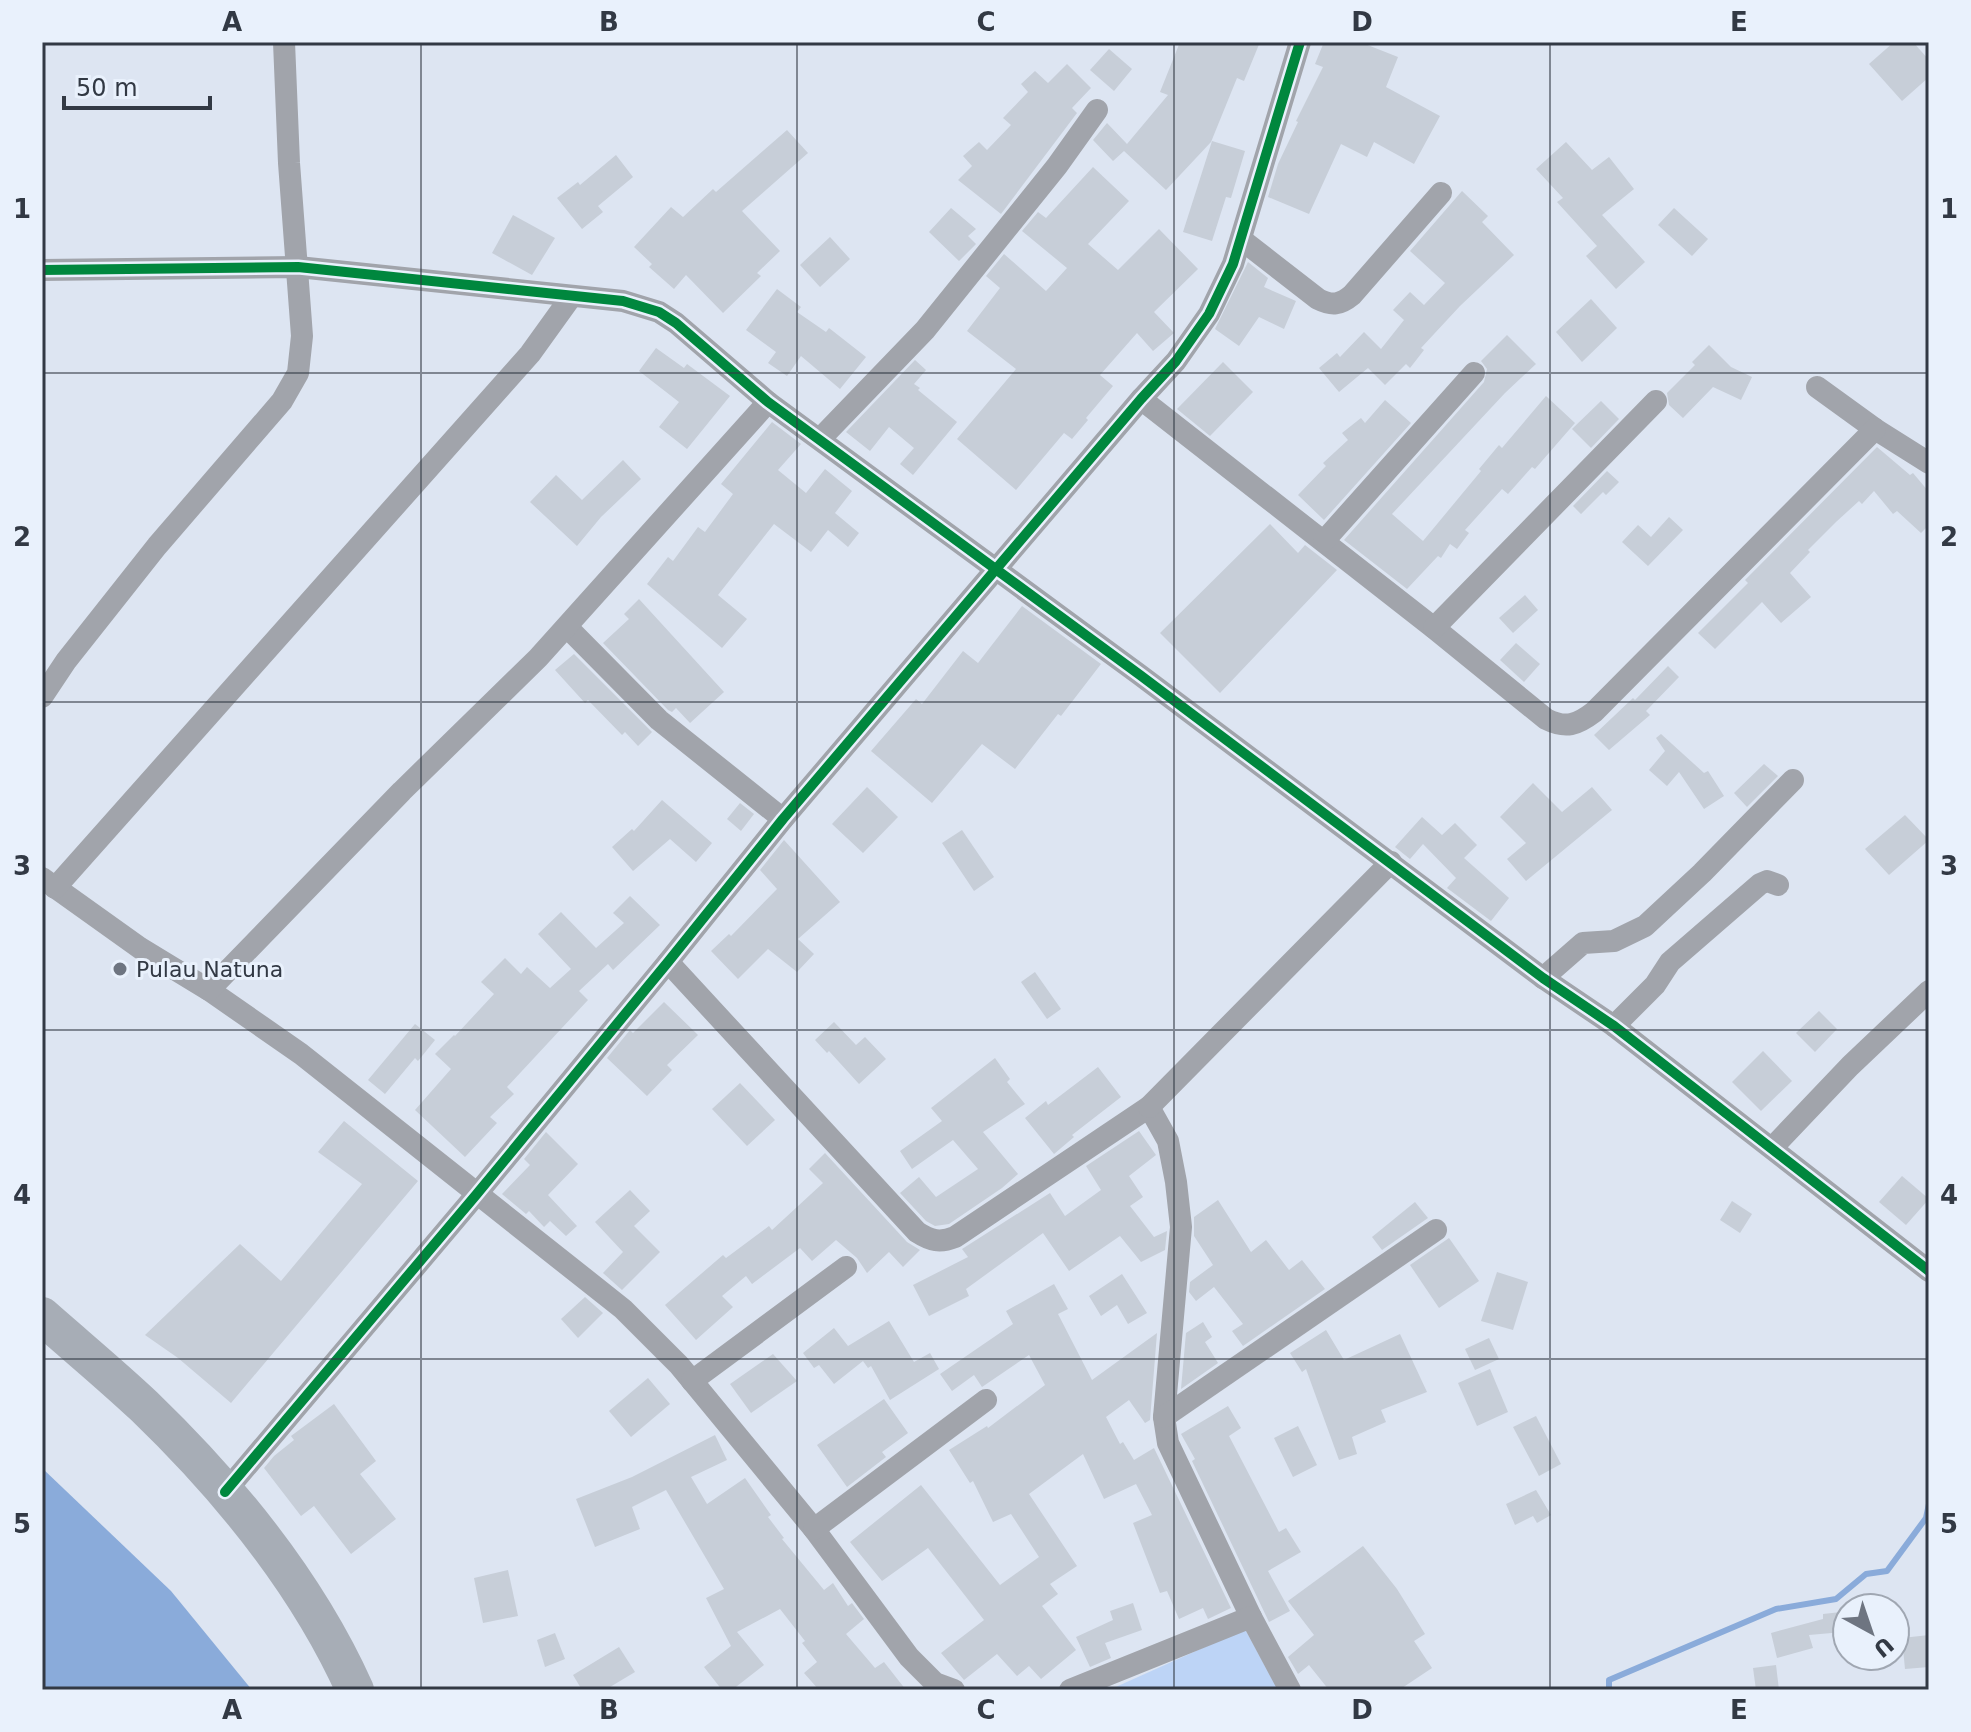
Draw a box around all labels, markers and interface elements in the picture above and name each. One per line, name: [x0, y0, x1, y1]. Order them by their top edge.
text: A: [222, 7, 242, 37]
text: B: [599, 7, 619, 37]
text: C: [976, 7, 996, 37]
text: D: [1351, 7, 1373, 37]
text: E: [1730, 7, 1748, 37]
scale bar: [64, 60, 210, 110]
text: 50 m: [76, 74, 138, 102]
text: 1: [13, 194, 31, 224]
text: 1: [1940, 194, 1958, 224]
text: 2: [13, 522, 31, 552]
text: 2: [1940, 522, 1958, 552]
text: 3: [13, 851, 31, 881]
text: 3: [1940, 851, 1958, 881]
place label: Pulau Natuna: [136, 957, 283, 982]
marker: Pulau Natuna: [111, 960, 129, 978]
text: 4: [13, 1180, 31, 1210]
text: 4: [1940, 1180, 1958, 1210]
text: 5: [13, 1509, 31, 1539]
text: 5: [1940, 1509, 1958, 1539]
north arrow: [1831, 1592, 1911, 1672]
text: U: [1869, 1632, 1898, 1662]
text: A: [222, 1695, 242, 1725]
text: B: [599, 1695, 619, 1725]
text: C: [976, 1695, 996, 1725]
text: D: [1351, 1695, 1373, 1725]
text: E: [1730, 1695, 1748, 1725]

